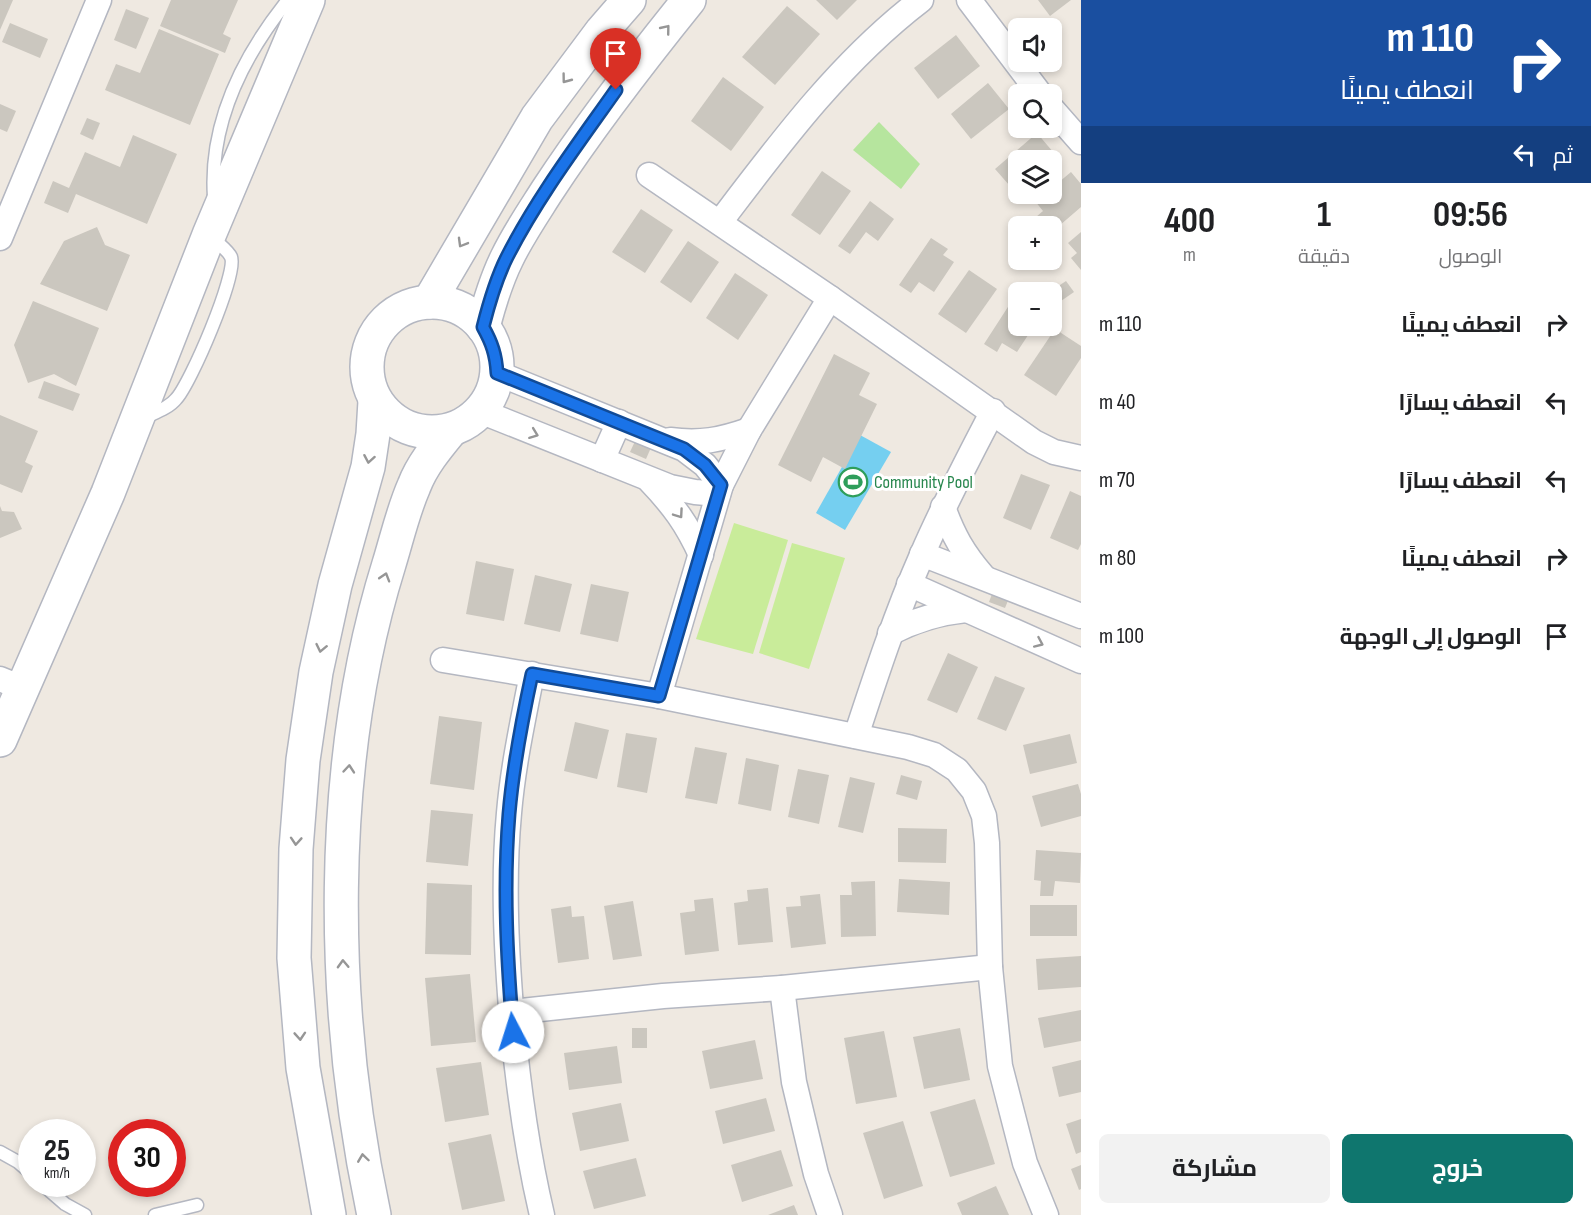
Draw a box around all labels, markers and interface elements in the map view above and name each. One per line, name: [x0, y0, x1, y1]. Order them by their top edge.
text: 110 m: [1387, 13, 1474, 64]
map controls: [1008, 18, 1062, 336]
button: sound: [1008, 18, 1062, 72]
icon: right: [1495, 24, 1573, 102]
one-way arrow: [658, 25, 669, 36]
pin: [590, 28, 641, 90]
icon: arrive: [599, 37, 632, 70]
one-way arrow: [562, 72, 573, 83]
text: انعطف يمينًا: [1340, 75, 1474, 107]
button: search: [1008, 84, 1062, 138]
icon: left: [1508, 138, 1541, 171]
text: ثم: [1553, 143, 1573, 170]
button: layers: [1008, 150, 1062, 204]
text: 1: [1317, 194, 1331, 237]
text: 09:56: [1433, 194, 1508, 237]
text: 400: [1164, 200, 1215, 243]
button: +: [1008, 216, 1062, 270]
one-way arrow: [458, 237, 469, 248]
text: m: [1183, 243, 1196, 267]
text: دقيقة: [1298, 245, 1350, 269]
text: الوصول: [1439, 245, 1502, 269]
button: −: [1008, 282, 1062, 336]
icon: right: [1540, 308, 1573, 341]
text: 110 m: [1099, 311, 1142, 338]
text: انعطف يمينًا: [1401, 312, 1522, 339]
icon: left: [1540, 386, 1573, 419]
text: 40 m: [1099, 389, 1136, 416]
text: انعطف يسارًا: [1399, 390, 1522, 417]
one-way arrow: [528, 426, 539, 439]
one-way arrow: [363, 453, 376, 463]
icon: left: [1540, 464, 1573, 497]
sports icon: Community Pool: [837, 466, 869, 498]
text: 70 m: [1099, 467, 1135, 494]
text: انعطف يسارًا: [1399, 468, 1522, 495]
place label: Community Pool: [874, 472, 973, 493]
one-way arrow: [672, 507, 683, 518]
icon: right: [1540, 542, 1573, 575]
text: 80 m: [1099, 545, 1136, 572]
text: انعطف يمينًا: [1401, 546, 1522, 573]
one-way arrow: [377, 573, 390, 583]
icon: arrive: [1540, 620, 1573, 653]
text: 100 m: [1099, 623, 1144, 650]
text: الوصول إلى الوجهة: [1340, 624, 1522, 651]
one-way arrow: [1033, 636, 1044, 648]
one-way arrow: [316, 642, 329, 652]
one-way arrow: [342, 764, 355, 774]
one-way arrow: [290, 836, 303, 845]
one-way arrow: [337, 959, 349, 968]
position arrow: [481, 1000, 545, 1064]
one-way arrow: [293, 1031, 306, 1040]
speed limit sign: 30: [108, 1119, 186, 1197]
text: 25: [44, 1133, 70, 1169]
button: مشاركة: [1099, 1134, 1330, 1203]
button: خروج: [1342, 1134, 1573, 1203]
one-way arrow: [357, 1153, 370, 1162]
text: km/h: [44, 1164, 70, 1183]

